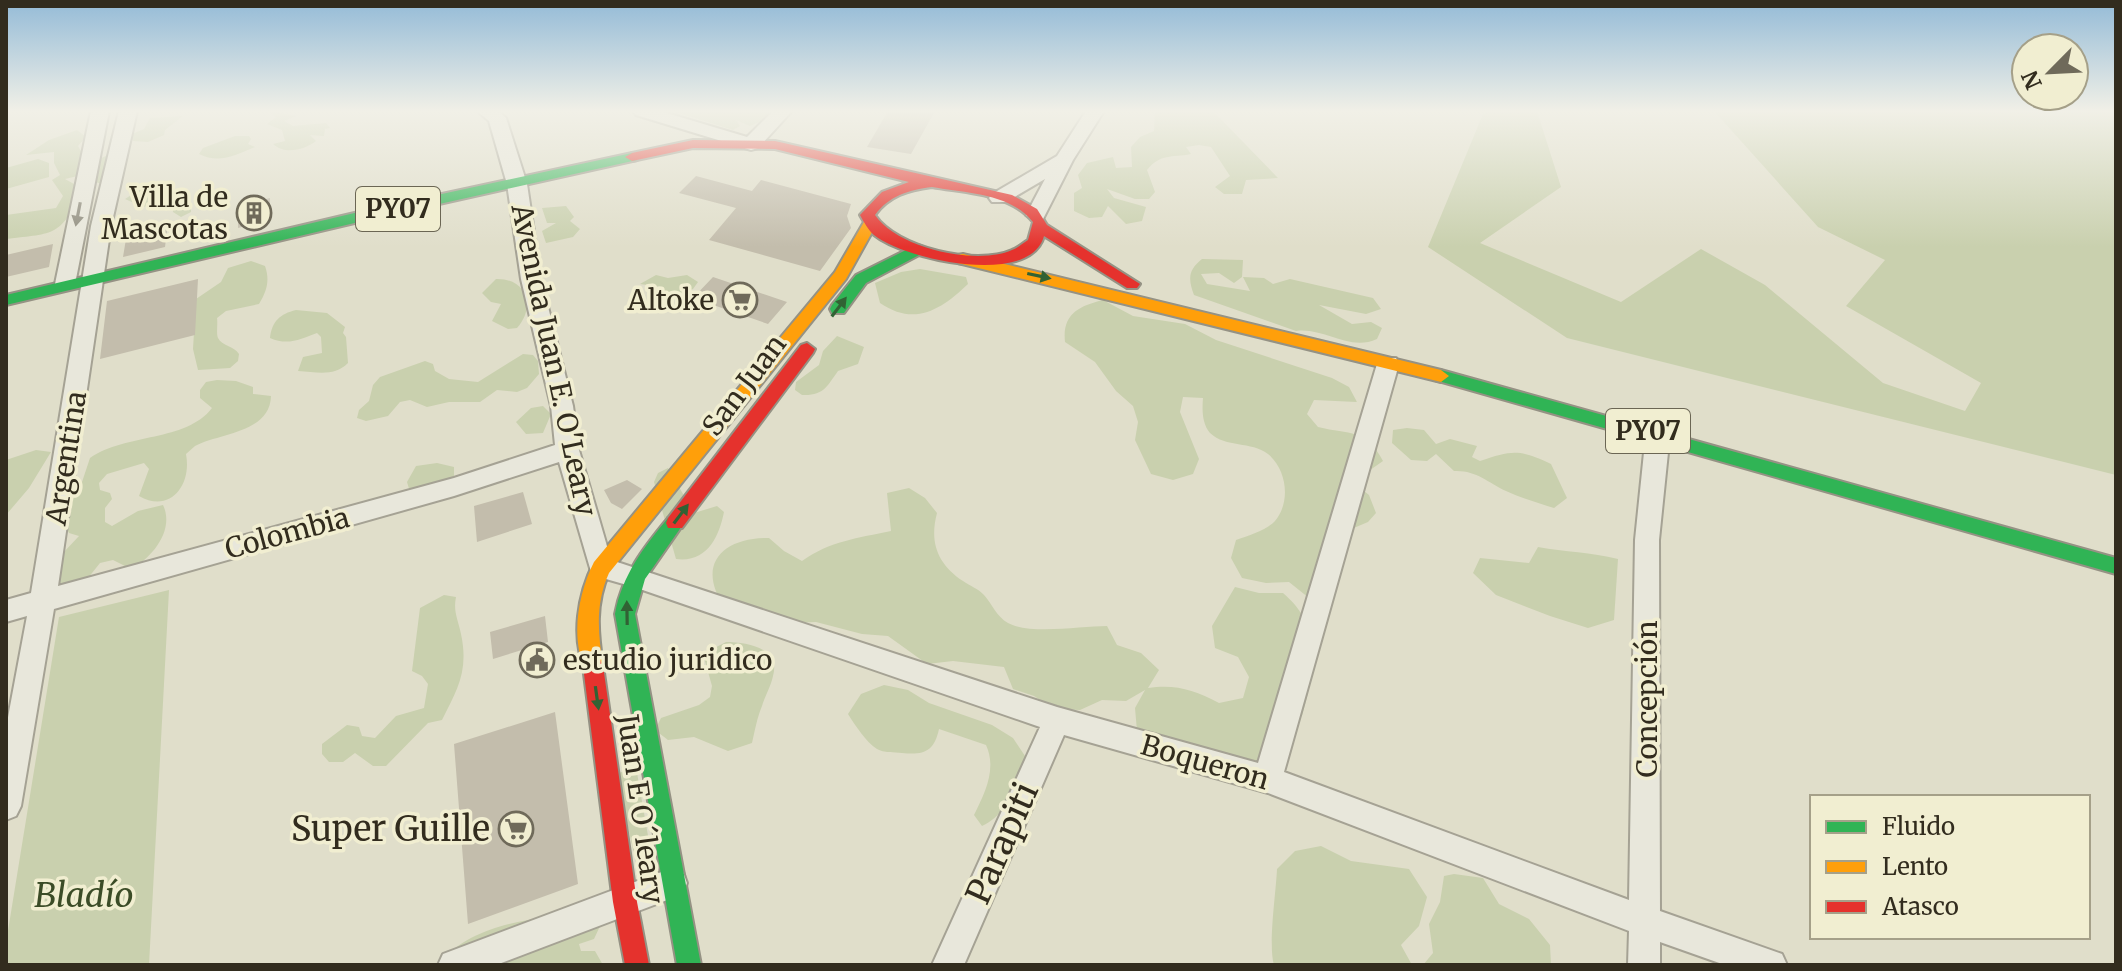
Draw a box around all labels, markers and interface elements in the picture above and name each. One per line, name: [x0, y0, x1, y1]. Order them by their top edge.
north arrow: [2010, 32, 2090, 112]
text: N: [2015, 66, 2048, 94]
place label: Villa de Mascotas: [101, 179, 228, 247]
road number: PY07: [356, 187, 440, 231]
building icon: Villa de Mascotas: [235, 194, 273, 232]
street label: Avenida Juan E. O'Leary: [503, 200, 605, 520]
one-way arrow: [71, 202, 83, 227]
one-way arrow: [1027, 270, 1052, 283]
supermarket icon: Altoke: [721, 281, 759, 319]
place label: Altoke: [626, 282, 714, 318]
one-way arrow: [831, 297, 847, 317]
street label: San Juan: [694, 327, 794, 443]
street label: Argentina: [38, 389, 94, 528]
road number: PY07: [1606, 409, 1690, 453]
street label: Colombia: [221, 499, 353, 567]
one-way arrow: [673, 504, 689, 524]
one-way arrow: [620, 600, 633, 625]
street label: Concepción: [1629, 620, 1665, 778]
public building icon: estudio juridico: [518, 641, 556, 679]
place label: estudio juridico: [563, 642, 772, 678]
one-way arrow: [591, 686, 604, 711]
street label: Juan E O´leary: [610, 711, 672, 907]
street label: Boqueron: [1137, 727, 1273, 797]
street label: Parapiti: [957, 776, 1047, 910]
legend: [1810, 795, 2090, 939]
place label: Super Guille: [291, 808, 490, 850]
supermarket icon: Super Guille: [497, 810, 535, 848]
text: Fluido: [1882, 811, 1955, 842]
text: Lento: [1882, 851, 1948, 882]
park label: Bladío: [34, 874, 134, 916]
text: Atasco: [1881, 891, 1959, 922]

